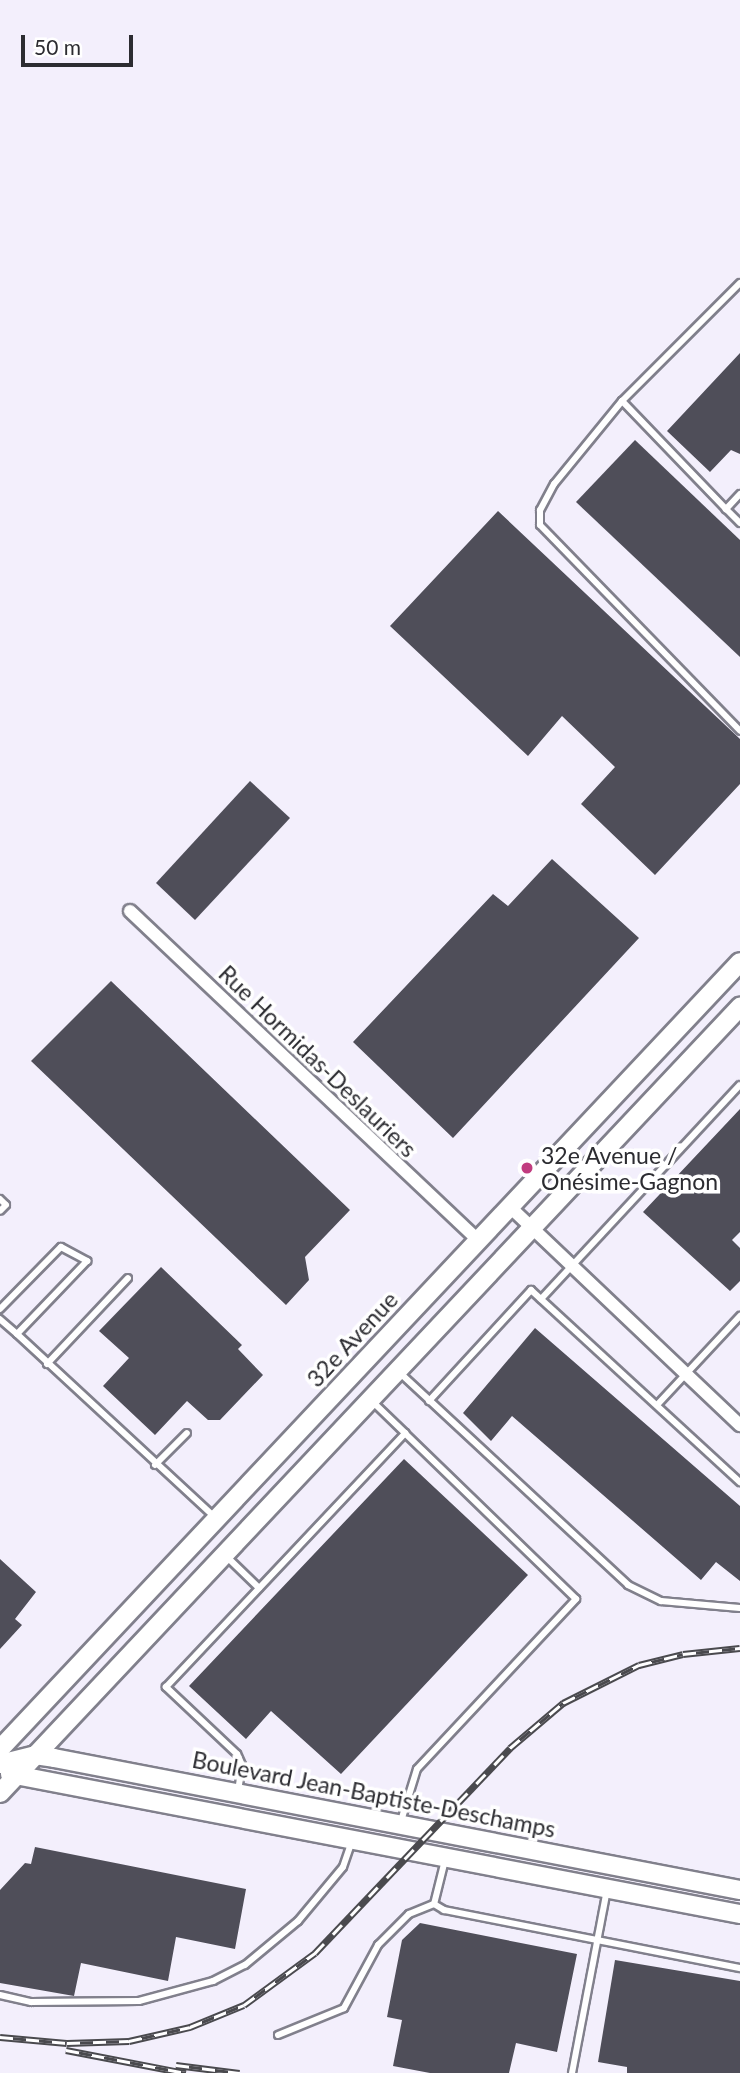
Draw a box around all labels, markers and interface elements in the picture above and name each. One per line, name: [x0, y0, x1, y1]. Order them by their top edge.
scale bar: [24, 21, 136, 65]
text: 50 m: [34, 34, 81, 59]
street label: Rue Hormidas-Deslauriers: [213, 959, 423, 1163]
place label: 32e Avenue / Onésime-Gagnon: [541, 1141, 718, 1195]
marker: 32e Avenue / Onésime-Gagnon: [519, 1160, 535, 1176]
street label: 32e Avenue: [301, 1285, 403, 1393]
street label: Boulevard Jean-Baptiste-Deschamps: [190, 1745, 558, 1843]

